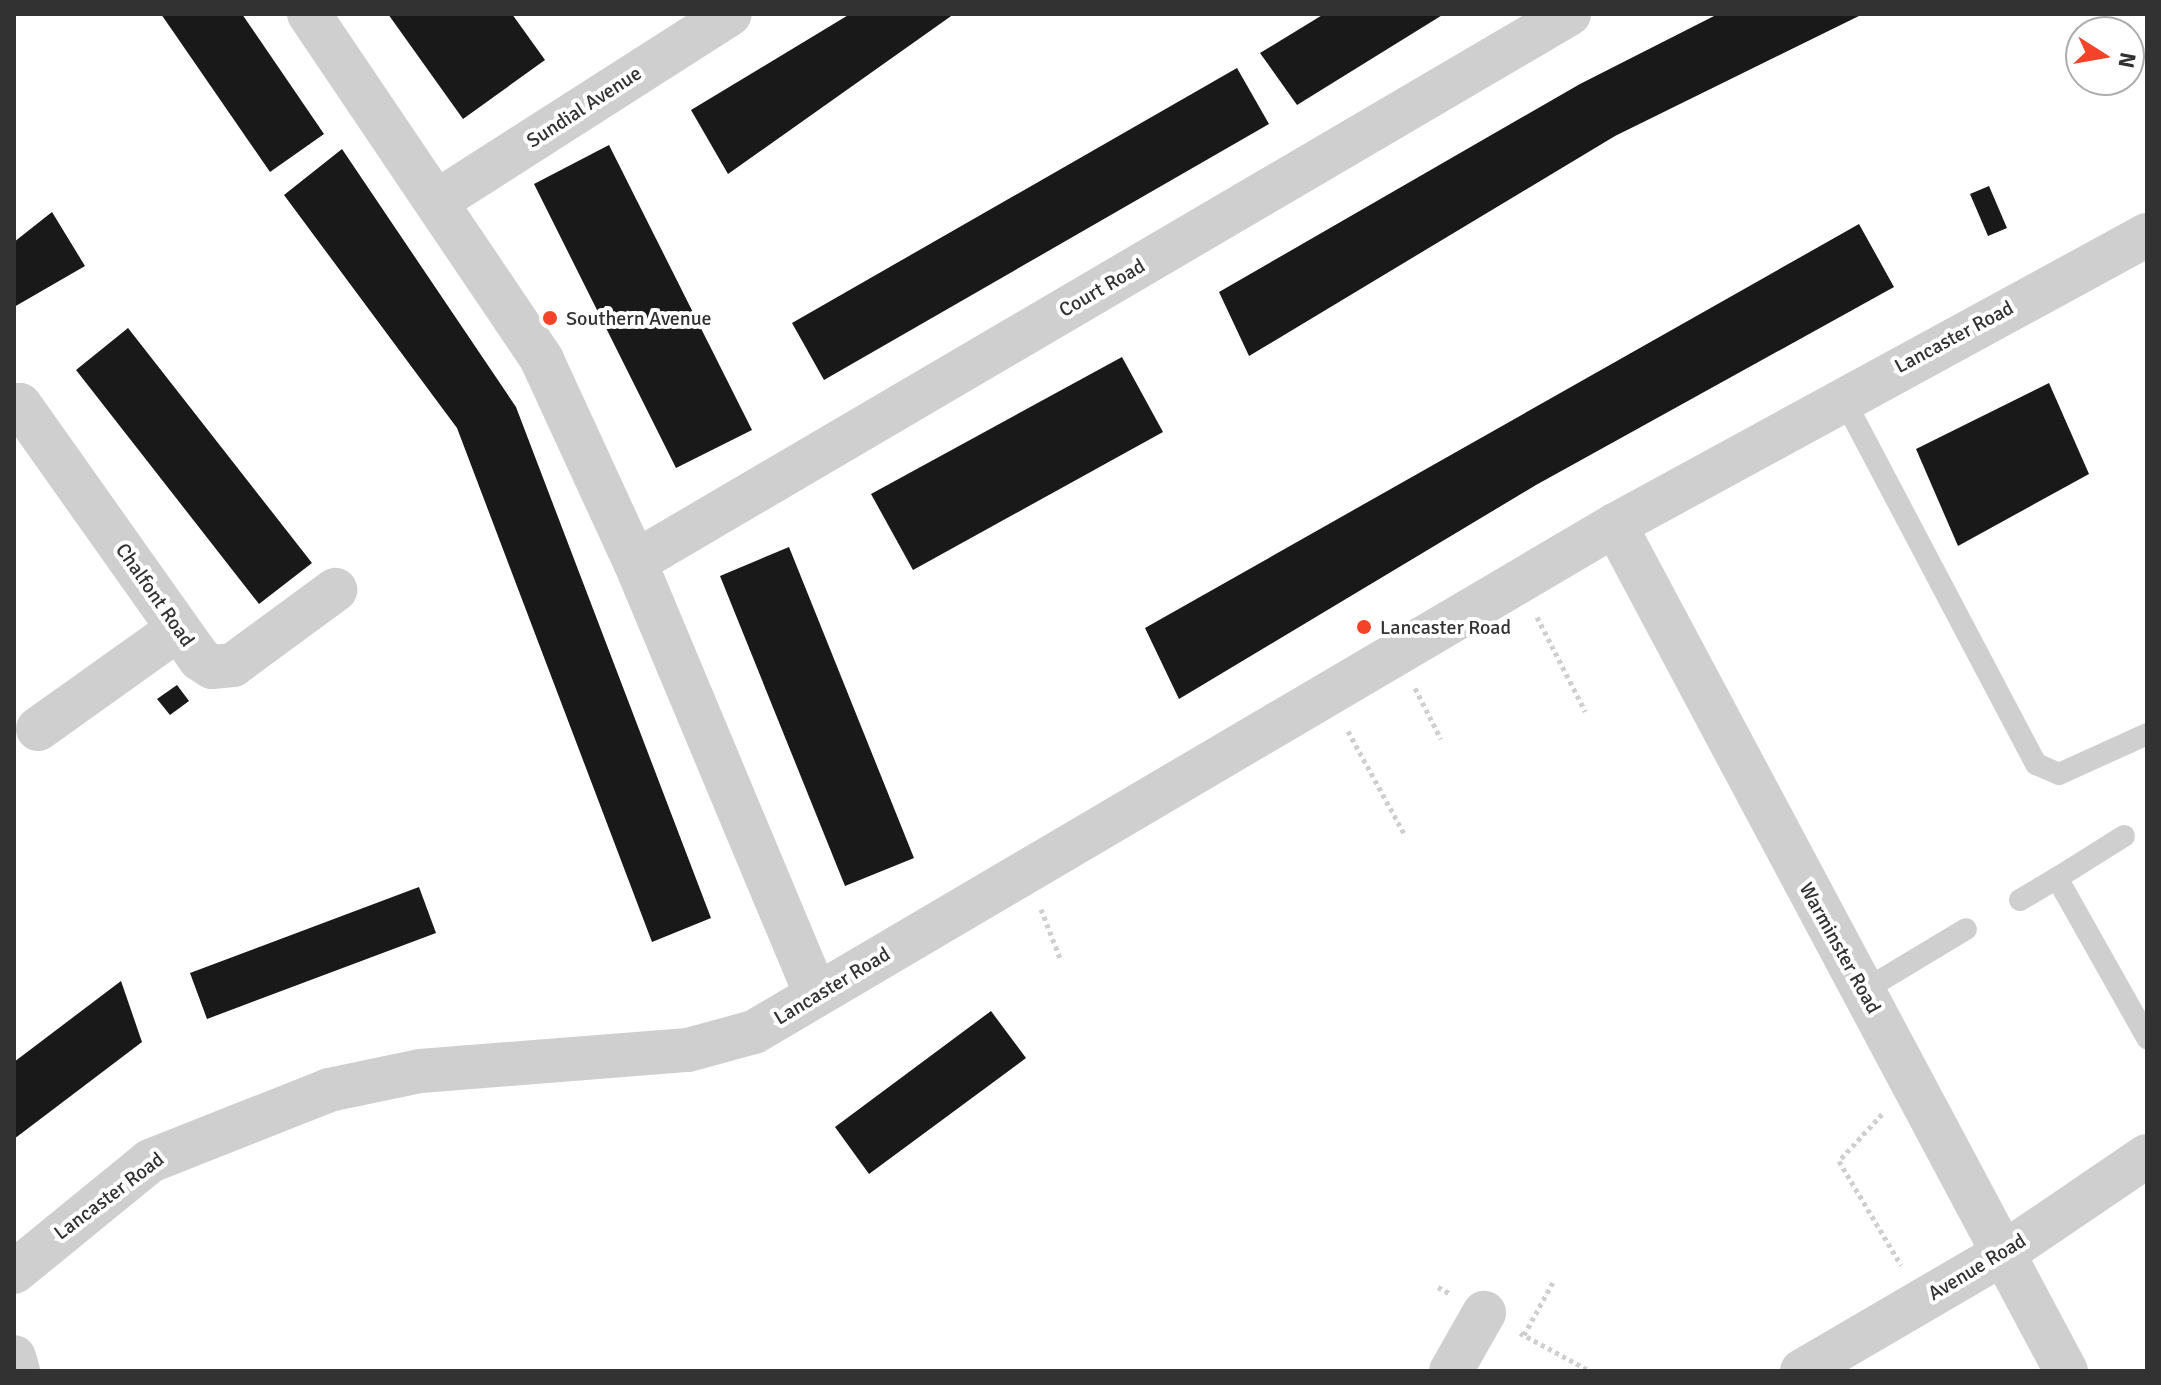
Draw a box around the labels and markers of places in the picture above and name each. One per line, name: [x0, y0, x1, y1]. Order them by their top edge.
place label: Southern Avenue: [566, 306, 712, 330]
marker: Southern Avenue: [541, 309, 559, 327]
place label: Lancaster Road: [1380, 615, 1511, 639]
marker: Lancaster Road: [1355, 618, 1373, 636]

